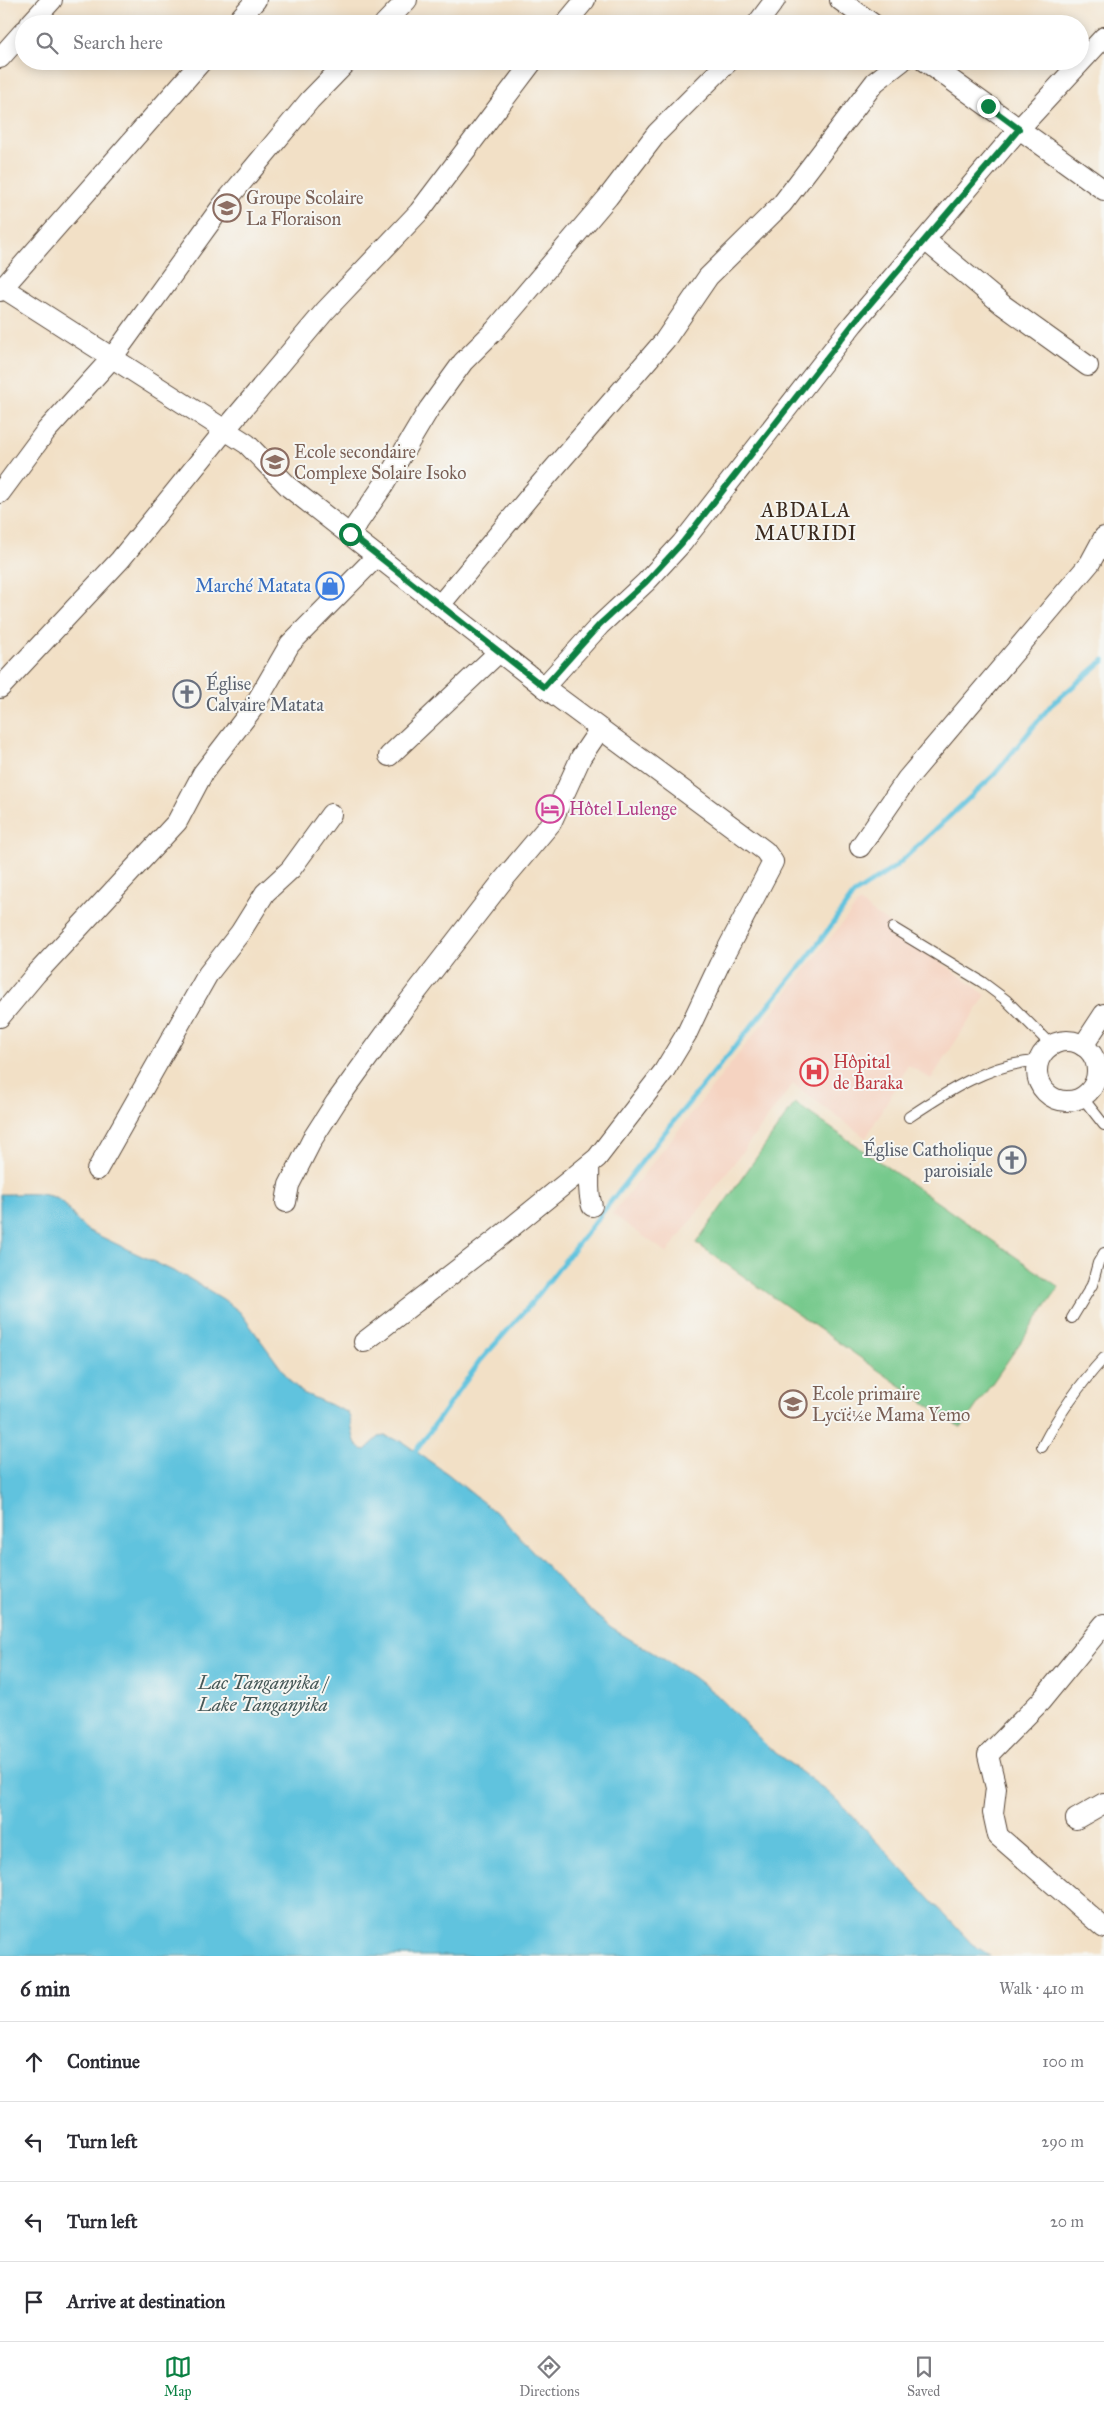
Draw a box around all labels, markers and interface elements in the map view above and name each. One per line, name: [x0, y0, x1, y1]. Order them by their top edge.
search box: [15, 15, 1089, 70]
icon: search: [33, 29, 61, 57]
text: Search here: [73, 31, 163, 54]
route end: [977, 95, 1000, 118]
place label: Groupe Scolaire La Floraison: [246, 187, 364, 230]
school or university icon: Groupe Scolaire La Floraison: [212, 193, 242, 223]
place label: Ecole secondaire Complexe Solaire Isoko: [294, 441, 466, 484]
school or university icon: Ecole secondaire Complexe Solaire Isoko: [260, 447, 290, 477]
district label: ABDALA MAURIDI: [755, 498, 857, 545]
route start: [339, 523, 362, 546]
shop icon: Marché Matata: [315, 571, 345, 601]
place label: Marché Matata: [195, 575, 311, 597]
place label: Église Calvaire Matata: [206, 671, 324, 716]
church icon: Église Calvaire Matata: [172, 679, 202, 709]
hotel icon: Hôtel Lulenge: [535, 794, 565, 824]
place label: Hôtel Lulenge: [569, 798, 677, 821]
place label: Hôpital de Baraka: [833, 1051, 904, 1094]
hospital icon: Hôpital de Baraka: [799, 1057, 829, 1087]
place label: Église Catholique paroisiale: [863, 1137, 993, 1182]
church icon: Église Catholique paroisiale: [997, 1145, 1027, 1175]
place label: Ecole primaire Lycï¿½e Mama Yemo: [812, 1383, 970, 1426]
school or university icon: Ecole primaire Lycï¿½e Mama Yemo: [778, 1389, 808, 1419]
water label: Lac Tanganyika / Lake Tanganyika: [197, 1671, 330, 1716]
text: 6 min: [20, 1976, 70, 2002]
text: Walk · 410 m: [999, 1979, 1084, 1998]
icon: ahead: [20, 2048, 48, 2076]
text: Continue: [67, 2050, 140, 2073]
text: 100 m: [1042, 2052, 1084, 2071]
icon: left: [20, 2128, 48, 2156]
text: Turn left: [67, 2130, 137, 2153]
text: 290 m: [1041, 2132, 1084, 2151]
icon: left: [20, 2208, 48, 2236]
text: Turn left: [67, 2210, 137, 2233]
text: 20 m: [1050, 2212, 1084, 2231]
icon: arrive: [20, 2288, 48, 2316]
text: Arrive at destination: [67, 2290, 225, 2313]
tab: Map: [164, 2353, 192, 2400]
tab: Directions: [519, 2353, 580, 2400]
tab: Saved: [907, 2353, 940, 2400]

